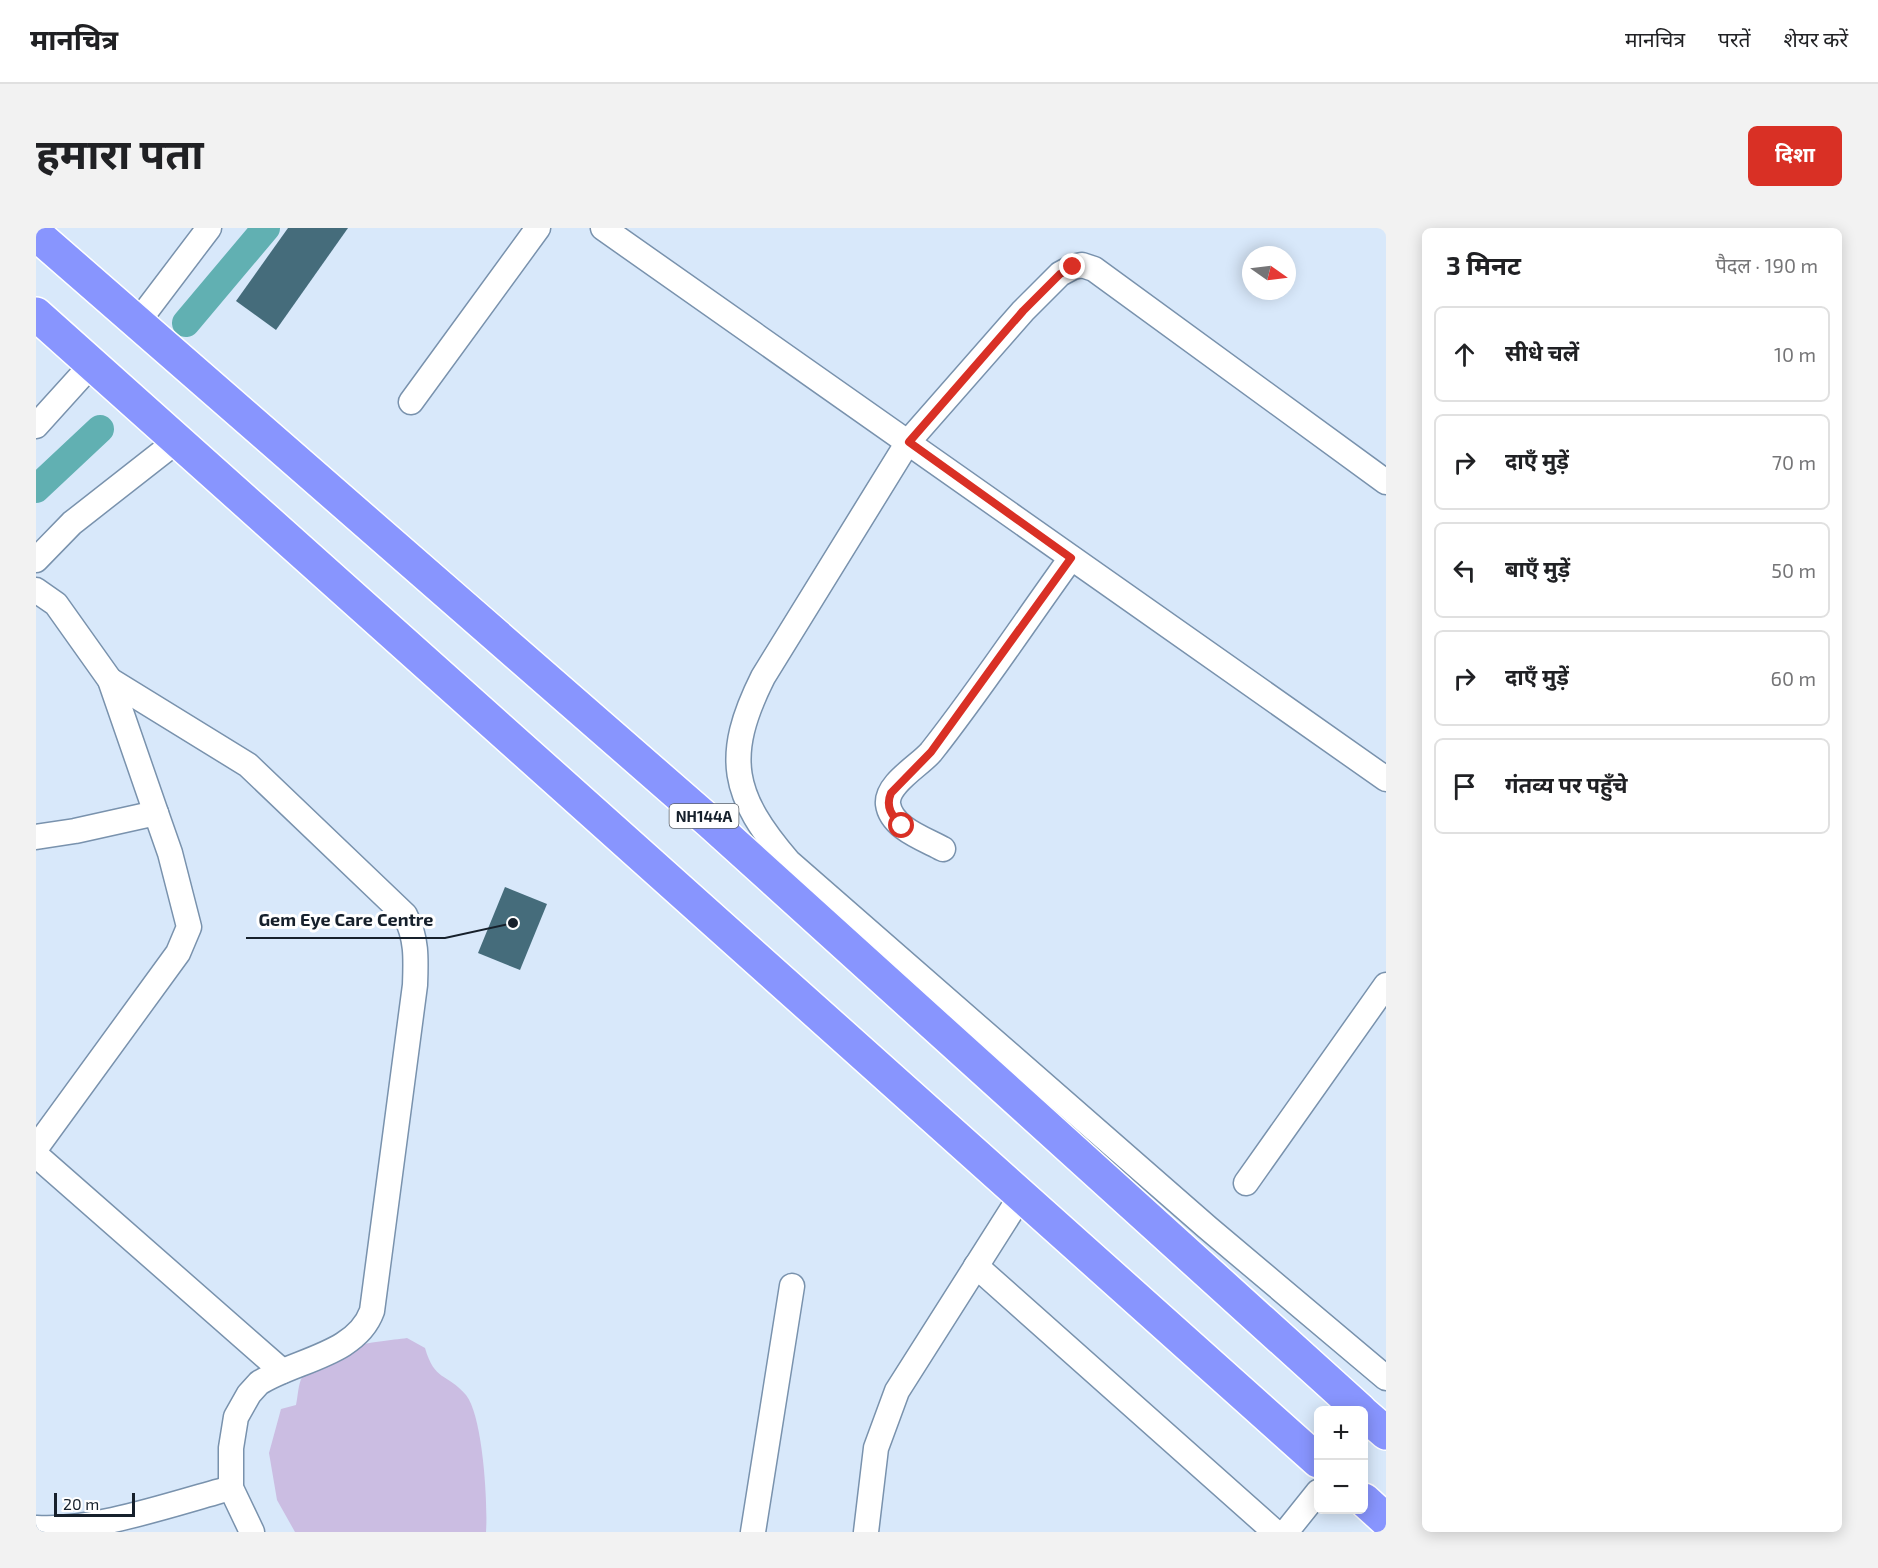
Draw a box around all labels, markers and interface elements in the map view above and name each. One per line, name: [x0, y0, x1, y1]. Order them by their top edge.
text: मानचित्र: [30, 22, 118, 56]
text: मानचित्र: [1625, 26, 1685, 51]
text: परतें: [1718, 26, 1751, 51]
text: शेयर करें: [1784, 26, 1848, 51]
button: दिशा: [1748, 126, 1842, 186]
text: हमारा पता: [36, 127, 204, 177]
north arrow: [1242, 246, 1296, 300]
text: 3 मिनट: [1446, 249, 1521, 280]
route end: [1059, 253, 1085, 279]
text: पैदल · 190 m: [1715, 253, 1818, 277]
icon: ahead: [1448, 338, 1481, 371]
text: सीधे चलें: [1505, 339, 1579, 365]
text: 10 m: [1774, 342, 1816, 366]
icon: right: [1448, 446, 1481, 479]
text: दाएँ मुड़ें: [1505, 447, 1569, 473]
text: 70 m: [1772, 450, 1816, 474]
icon: left: [1448, 554, 1481, 587]
text: बाएँ मुड़ें: [1505, 555, 1570, 581]
text: 50 m: [1771, 558, 1816, 582]
icon: right: [1448, 662, 1481, 695]
text: दाएँ मुड़ें: [1505, 663, 1569, 689]
text: 60 m: [1771, 666, 1816, 690]
icon: arrive: [1448, 770, 1481, 803]
text: गंतव्य पर पहुँचे: [1505, 771, 1628, 797]
road number: NH144A: [670, 804, 738, 828]
route start: [888, 812, 914, 838]
callout: Gem Eye Care Centre: [246, 902, 445, 938]
text: Gem Eye Care Centre: [258, 908, 434, 930]
map controls: [1314, 1406, 1368, 1514]
button: +: [1314, 1406, 1368, 1460]
button: −: [1314, 1460, 1368, 1514]
scale bar: [54, 1490, 135, 1518]
text: 20 m: [63, 1494, 99, 1513]

